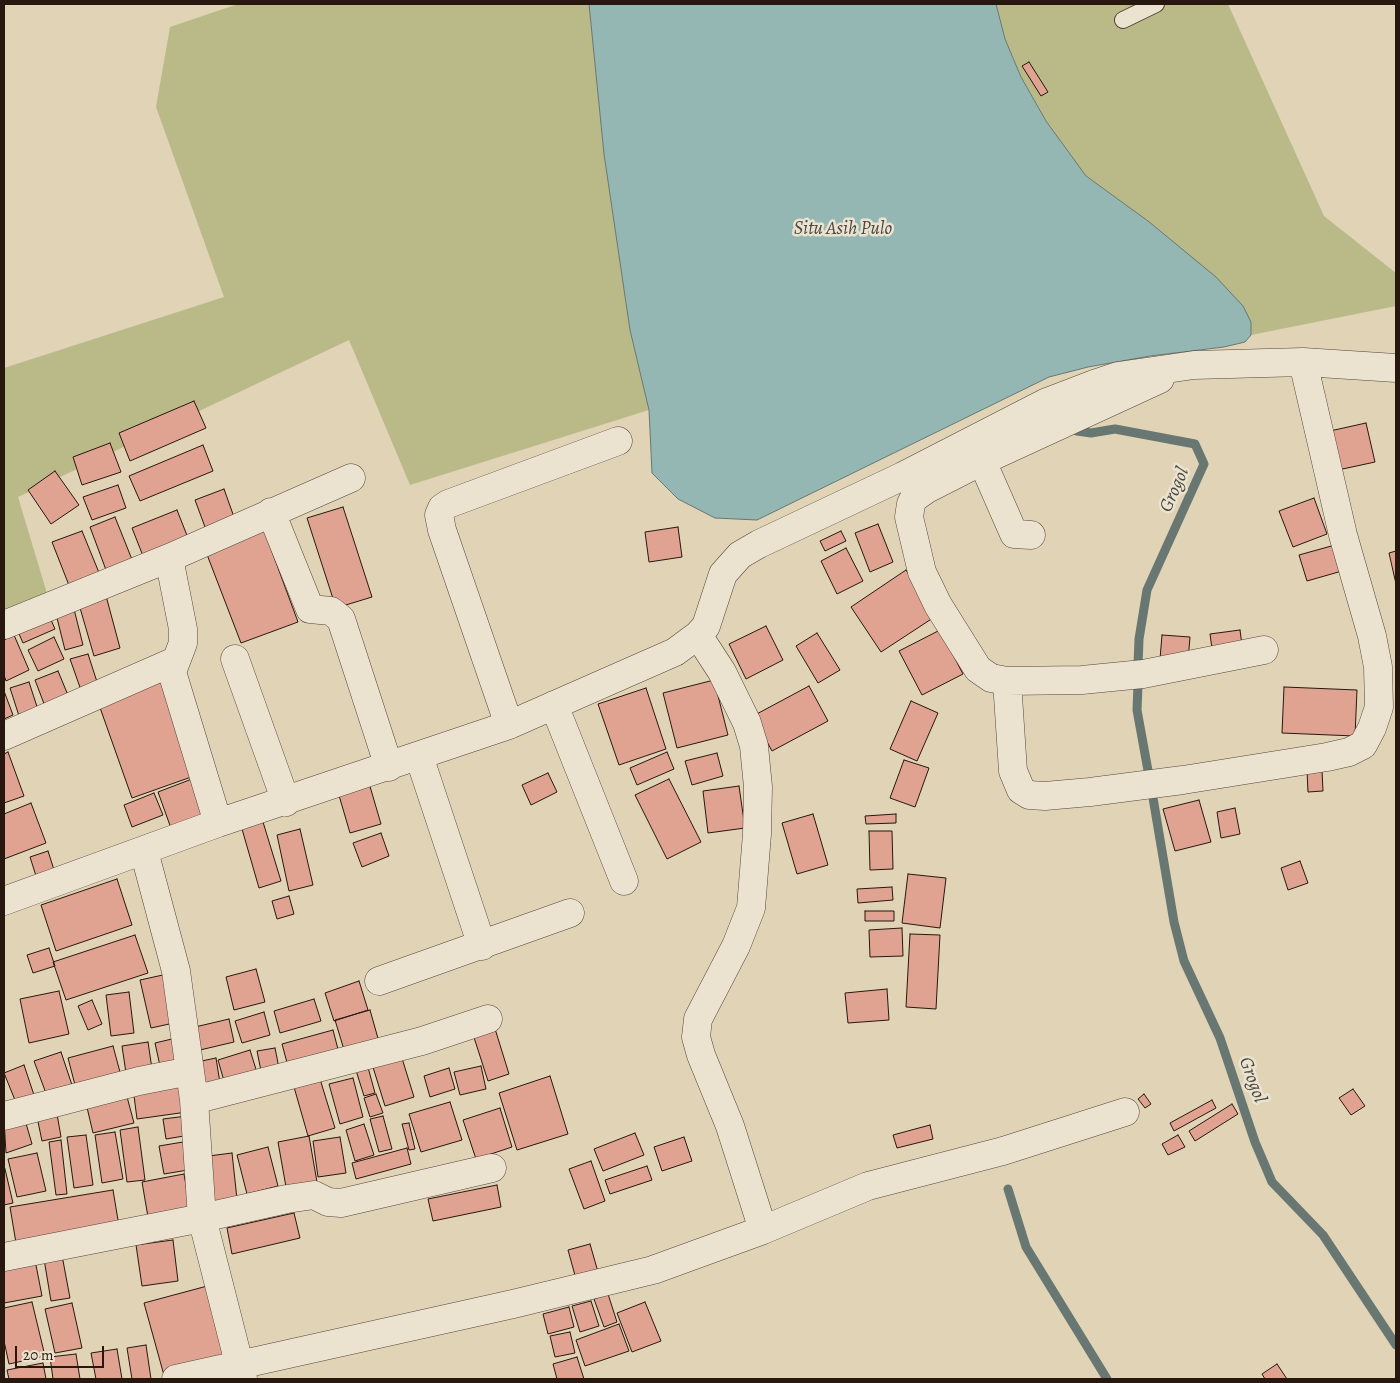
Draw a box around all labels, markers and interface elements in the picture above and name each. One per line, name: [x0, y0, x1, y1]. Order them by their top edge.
water label: Situ Asih Pulo: [794, 218, 892, 240]
water label: Grogol: [1155, 464, 1195, 516]
water label: Grogol: [1233, 1054, 1271, 1106]
scale bar: [18, 1336, 106, 1368]
text: 20 m: [23, 1345, 54, 1365]

